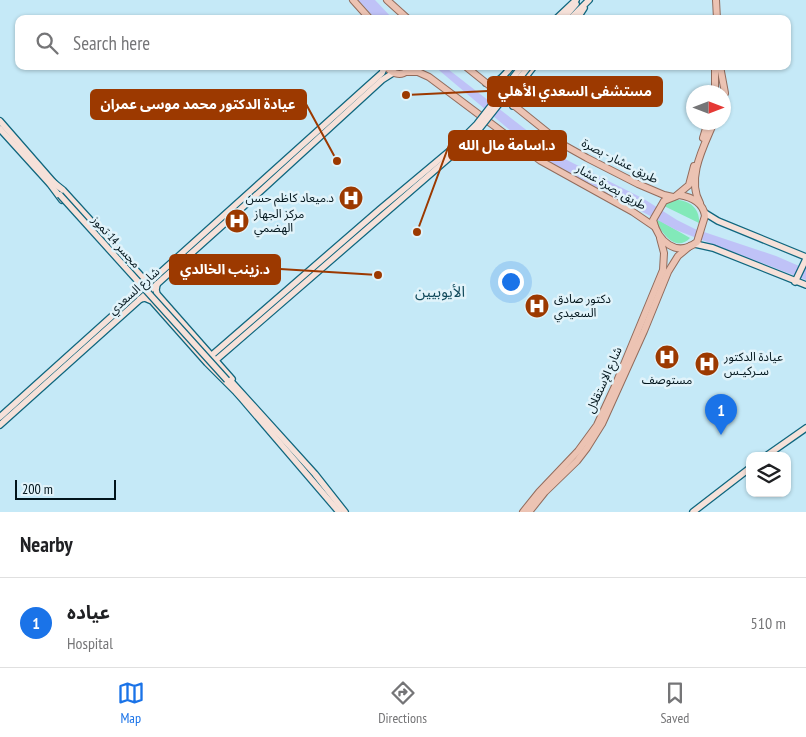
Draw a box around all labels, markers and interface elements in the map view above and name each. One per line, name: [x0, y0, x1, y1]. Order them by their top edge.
search box: [15, 15, 791, 70]
icon: search: [33, 29, 61, 57]
text: Search here: [73, 31, 150, 55]
callout: مستشفى السعدي الأهلي: [488, 77, 662, 106]
text: مستشفى السعدي الأهلي: [498, 82, 652, 102]
north arrow: [686, 85, 731, 130]
callout: عيادة الدكتور محمد موسى عمران: [91, 90, 306, 119]
text: عيادة الدكتور محمد موسى عمران: [100, 95, 296, 113]
callout: د.اسامة مال الله: [449, 131, 566, 160]
street label: طريق عشار - بصرة: [579, 135, 661, 187]
text: د.اسامة مال الله: [458, 136, 556, 154]
street label: طريق بصرة عشار: [572, 160, 649, 214]
hospital icon: د.ميعاد كاظم حسن: [338, 185, 364, 211]
place label: د.ميعاد كاظم حسن: [245, 190, 334, 207]
place label: مركز الجهاز الهضمي: [253, 206, 304, 238]
hospital icon: مركز الجهاز الهضمي: [224, 208, 250, 234]
street label: مجسر 14 تموز: [88, 212, 144, 271]
callout: د.زينب الخالدي: [170, 255, 280, 284]
text: د.زينب الخالدي: [180, 260, 270, 280]
street label: شارع السعدي: [105, 264, 164, 320]
your location: [498, 269, 524, 295]
district label: الأيوبيين: [415, 282, 465, 301]
place label: دكتور صادق السعيدي: [554, 291, 611, 323]
hospital icon: دكتور صادق السعيدي: [524, 293, 550, 319]
street label: شارع الإستقلال: [582, 344, 627, 416]
hospital icon: مستوصف: [654, 344, 680, 370]
place label: عيادة الدكتور سـركيـس: [723, 349, 783, 378]
hospital icon: عيادة الدكتور سـركيـس: [694, 351, 720, 377]
place label: مستوصف: [642, 372, 692, 387]
pin: 1: [705, 394, 737, 435]
map controls: [746, 452, 791, 497]
button: layers: [746, 452, 791, 497]
scale bar: [15, 477, 116, 500]
text: 200 m: [22, 480, 53, 498]
text: Nearby: [20, 531, 73, 558]
text: عياده: [67, 600, 110, 624]
text: 1: [32, 613, 40, 633]
text: 510 m: [751, 613, 786, 633]
text: Hospital: [67, 633, 113, 653]
tab: Map: [117, 679, 145, 727]
tab: Directions: [378, 679, 427, 727]
tab: Saved: [660, 679, 689, 727]

